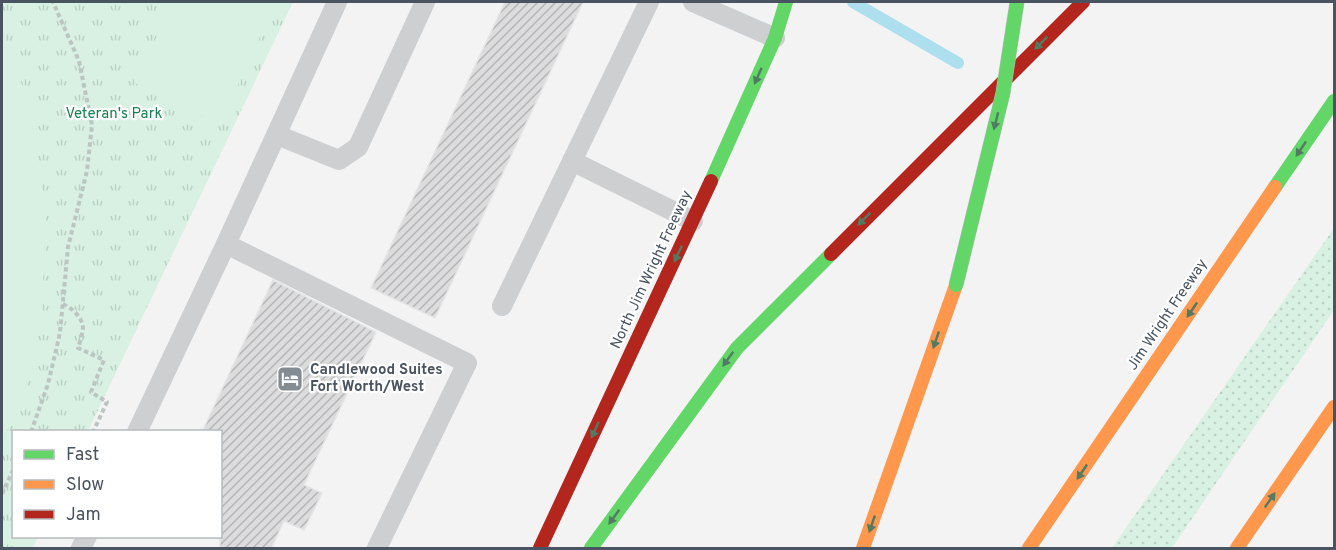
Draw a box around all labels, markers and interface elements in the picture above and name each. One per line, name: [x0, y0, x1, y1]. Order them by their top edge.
one-way arrow: [1035, 35, 1049, 49]
one-way arrow: [753, 67, 762, 84]
park label: Veteran's Park: [66, 105, 162, 124]
one-way arrow: [991, 112, 1001, 130]
one-way arrow: [1295, 141, 1307, 157]
street label: North Jim Wright Freeway: [607, 188, 697, 352]
one-way arrow: [857, 212, 871, 227]
one-way arrow: [673, 245, 683, 263]
street label: Jim Wright Freeway: [1124, 256, 1212, 374]
one-way arrow: [1186, 302, 1198, 318]
one-way arrow: [931, 331, 941, 349]
one-way arrow: [723, 352, 735, 367]
place label: Candlewood Suites Fort Worth/West: [310, 361, 443, 397]
hotel icon: Candlewood Suites Fort Worth/West: [275, 364, 305, 394]
one-way arrow: [591, 422, 600, 439]
legend: [12, 430, 222, 538]
text: Fast: [66, 444, 99, 467]
one-way arrow: [1076, 463, 1088, 479]
text: Slow: [66, 474, 104, 497]
one-way arrow: [1264, 493, 1276, 509]
text: Jam: [66, 504, 101, 527]
one-way arrow: [608, 509, 620, 525]
one-way arrow: [866, 515, 876, 533]

